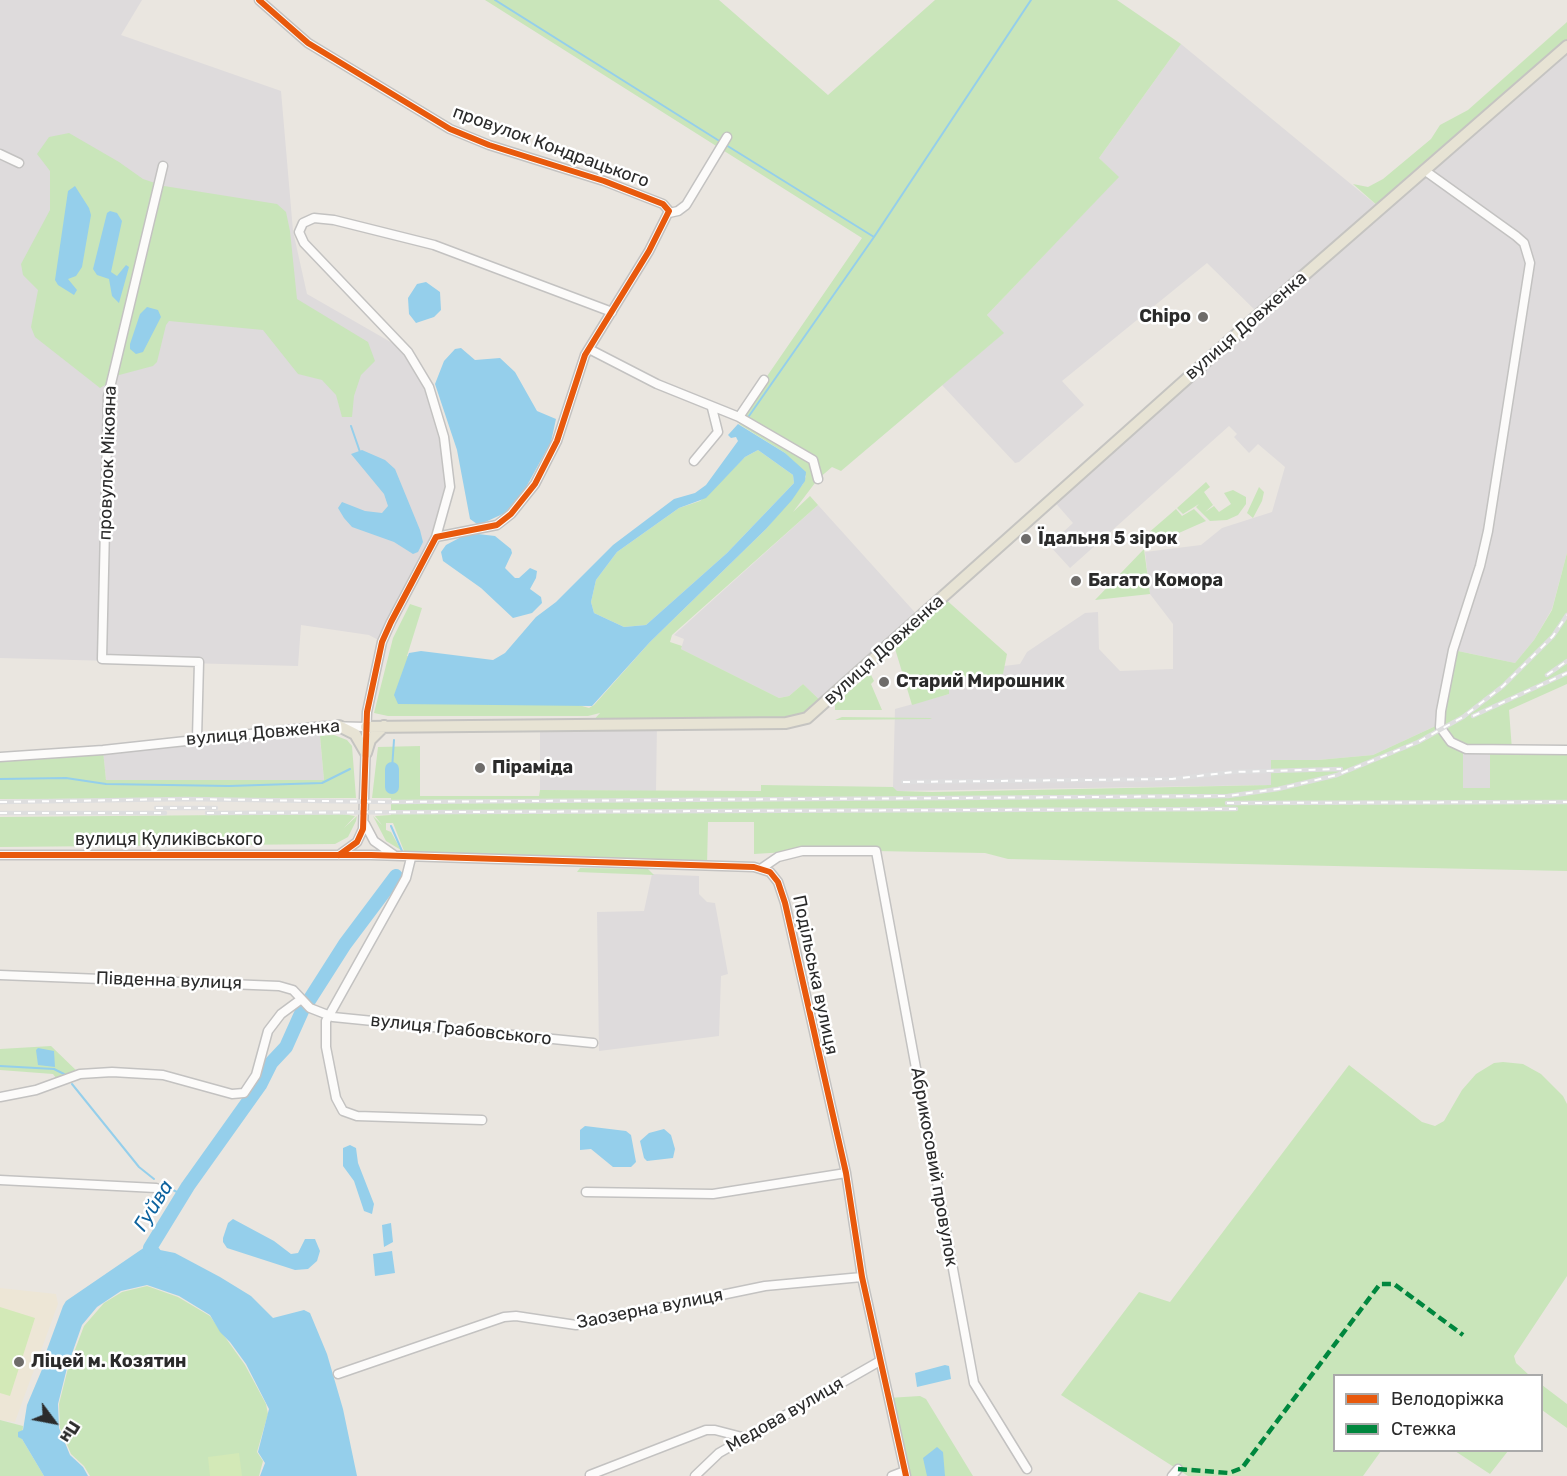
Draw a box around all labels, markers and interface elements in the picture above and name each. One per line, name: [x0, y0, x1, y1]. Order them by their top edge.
street label: провулок Кондрацького: [450, 101, 652, 193]
street label: вулиця Довженка: [1181, 267, 1311, 385]
place label: Chipo: [1139, 306, 1191, 328]
marker: Chipo: [1196, 310, 1210, 324]
street label: провулок Мікояна: [95, 385, 121, 541]
place label: Їдальня 5 зірок: [1038, 528, 1178, 550]
marker: Їдальня 5 зірок: [1019, 532, 1033, 546]
place label: Багато Комора: [1088, 570, 1223, 592]
marker: Багато Комора: [1069, 574, 1083, 588]
street label: вулиця Довженка: [819, 590, 949, 710]
place label: Старий Мирошник: [896, 671, 1065, 693]
marker: Старий Мирошник: [877, 675, 891, 689]
street label: вулиця Довженка: [185, 716, 341, 750]
place label: Піраміда: [492, 757, 573, 779]
marker: Піраміда: [473, 761, 487, 775]
street label: вулиця Куликівського: [75, 829, 263, 851]
street label: Подільська вулиця: [788, 893, 842, 1057]
street label: Південна вулиця: [96, 968, 242, 994]
street label: вулиця Грабовського: [369, 1010, 553, 1050]
street label: Абрикосовий провулок: [906, 1066, 962, 1268]
water label: Гуйва: [129, 1176, 179, 1236]
street label: Заозерна вулиця: [575, 1284, 725, 1334]
place label: Ліцей м. Козятин: [31, 1351, 186, 1373]
marker: Ліцей м. Козятин: [12, 1355, 26, 1369]
street label: Медова вулиця: [723, 1373, 847, 1457]
legend: [1333, 1374, 1543, 1452]
text: Велодоріжка: [1391, 1388, 1504, 1410]
north arrow: [24, 1392, 84, 1452]
text: Пн: [56, 1417, 84, 1446]
text: Стежка: [1391, 1418, 1456, 1440]

